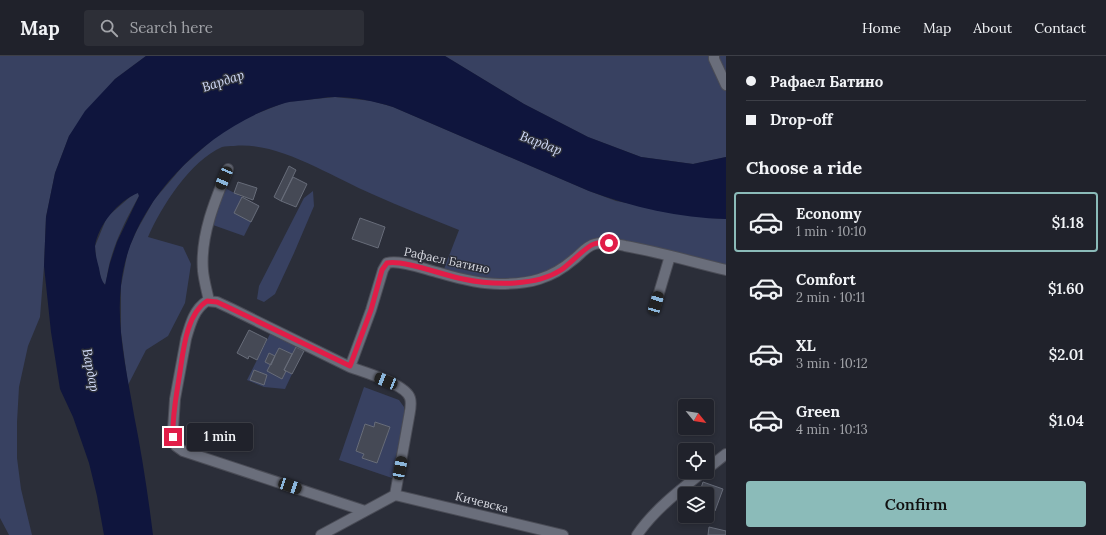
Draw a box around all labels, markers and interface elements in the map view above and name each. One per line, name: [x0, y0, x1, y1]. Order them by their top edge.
search box: [84, 10, 364, 46]
text: Map: [20, 16, 60, 40]
icon: search: [98, 17, 120, 39]
text: Search here: [130, 18, 213, 37]
text: Home: [862, 19, 901, 37]
text: Map: [923, 19, 951, 37]
text: About: [973, 19, 1012, 37]
text: Contact: [1034, 19, 1086, 37]
water label: Вардар: [200, 66, 246, 96]
text: Рафаел Батино: [770, 72, 883, 91]
text: Drop-off: [770, 110, 832, 129]
water label: Вардар: [518, 127, 564, 159]
text: Choose a ride: [746, 156, 862, 179]
car: [214, 165, 234, 191]
icon: car: [748, 204, 784, 240]
text: Economy: [796, 204, 861, 223]
text: $1.18: [1052, 213, 1084, 232]
text: 1 min · 10:10: [796, 223, 866, 240]
route start: [600, 234, 618, 252]
street label: Рафаел Батино: [403, 244, 491, 276]
icon: car: [748, 270, 784, 306]
text: Comfort: [796, 270, 856, 289]
text: $1.60: [1048, 279, 1084, 298]
text: 2 min · 10:11: [796, 289, 865, 306]
car: [647, 290, 665, 316]
icon: car: [748, 336, 784, 372]
text: XL: [796, 336, 816, 355]
text: $2.01: [1049, 345, 1084, 364]
water label: Вардар: [78, 347, 104, 393]
text: 3 min · 10:12: [796, 355, 868, 372]
car: [373, 371, 399, 391]
north arrow: [678, 399, 714, 435]
map controls: [678, 399, 714, 523]
icon: car: [748, 402, 784, 438]
text: Green: [796, 402, 840, 421]
text: $1.04: [1049, 411, 1084, 430]
text: 4 min · 10:13: [796, 421, 868, 438]
callout: 1 min: [187, 423, 253, 451]
route end: [164, 428, 182, 446]
text: 1 min: [204, 428, 236, 445]
button: locate: [678, 443, 714, 479]
car: [392, 455, 408, 481]
car: [277, 476, 303, 496]
button: Confirm: [746, 481, 1086, 527]
button: layers: [678, 487, 714, 523]
street label: Кичевска: [454, 488, 510, 516]

